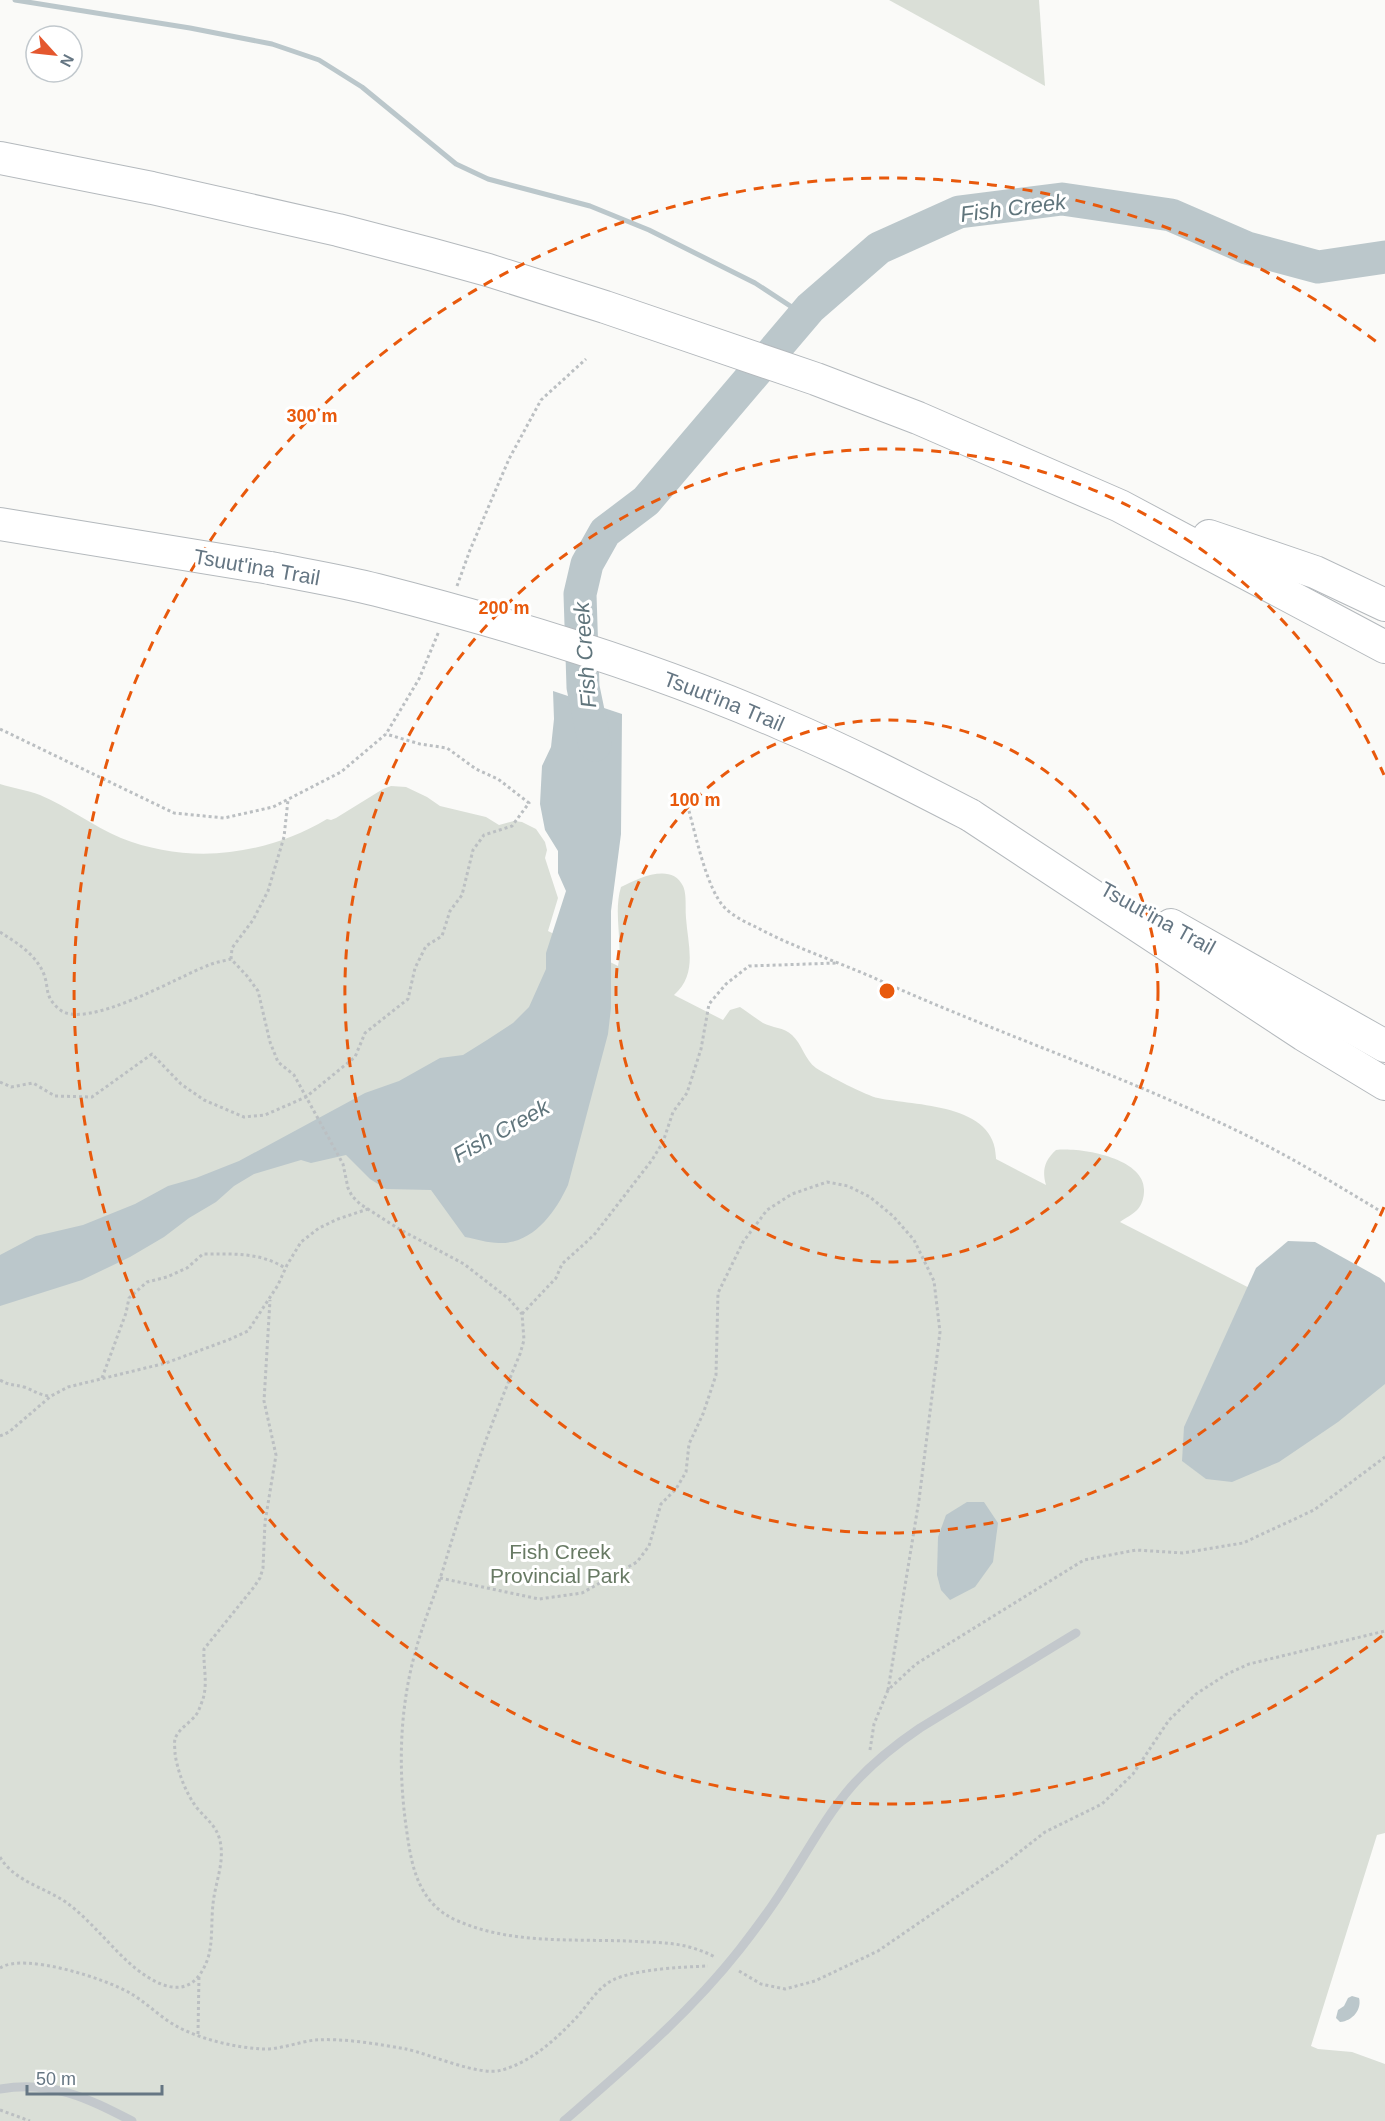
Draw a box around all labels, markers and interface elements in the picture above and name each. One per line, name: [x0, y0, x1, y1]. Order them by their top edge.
north arrow: [24, 24, 84, 84]
text: N: [57, 52, 77, 70]
water label: Fish Creek: [959, 189, 1068, 227]
text: 300 m: [286, 406, 338, 426]
street label: Tsuut'ina Trail: [192, 545, 322, 589]
text: 200 m: [478, 598, 530, 618]
water label: Fish Creek: [569, 600, 601, 709]
street label: Tsuut'ina Trail: [661, 666, 788, 735]
text: 100 m: [669, 790, 721, 810]
street label: Tsuut'ina Trail: [1097, 877, 1219, 959]
centre of rings: [877, 981, 897, 1001]
water label: Fish Creek: [448, 1094, 554, 1168]
park label: Fish Creek Provincial Park: [490, 1540, 631, 1587]
scale bar: [27, 2058, 162, 2096]
text: 50 m: [36, 2069, 76, 2089]

